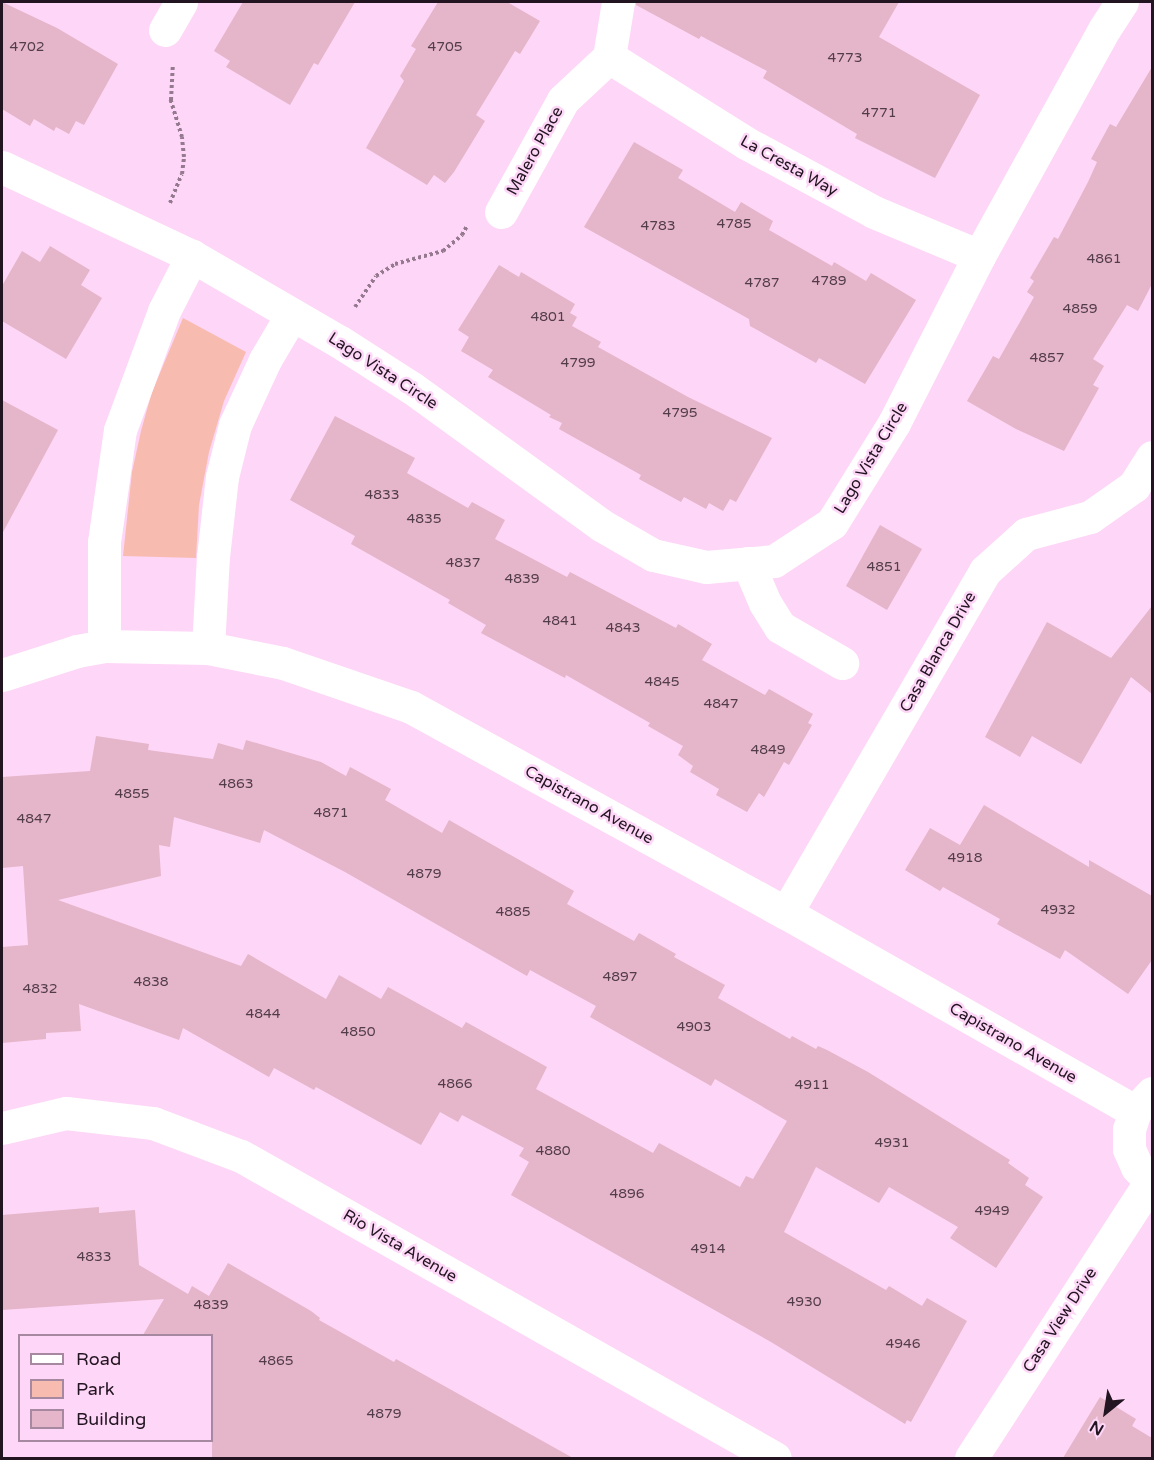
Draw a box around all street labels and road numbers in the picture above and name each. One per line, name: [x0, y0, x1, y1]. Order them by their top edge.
street label: Malero Place: [503, 103, 567, 199]
street label: La Cresta Way: [737, 131, 841, 201]
street label: Lago Vista Circle: [325, 328, 441, 414]
street label: Lago Vista Circle: [830, 399, 912, 517]
street label: Casa Blanca Drive: [896, 588, 980, 716]
street label: Capistrano Avenue: [521, 762, 657, 848]
street label: Capistrano Avenue: [946, 999, 1080, 1087]
street label: Rio Vista Avenue: [340, 1206, 460, 1286]
street label: Casa View Drive: [1019, 1264, 1101, 1376]

